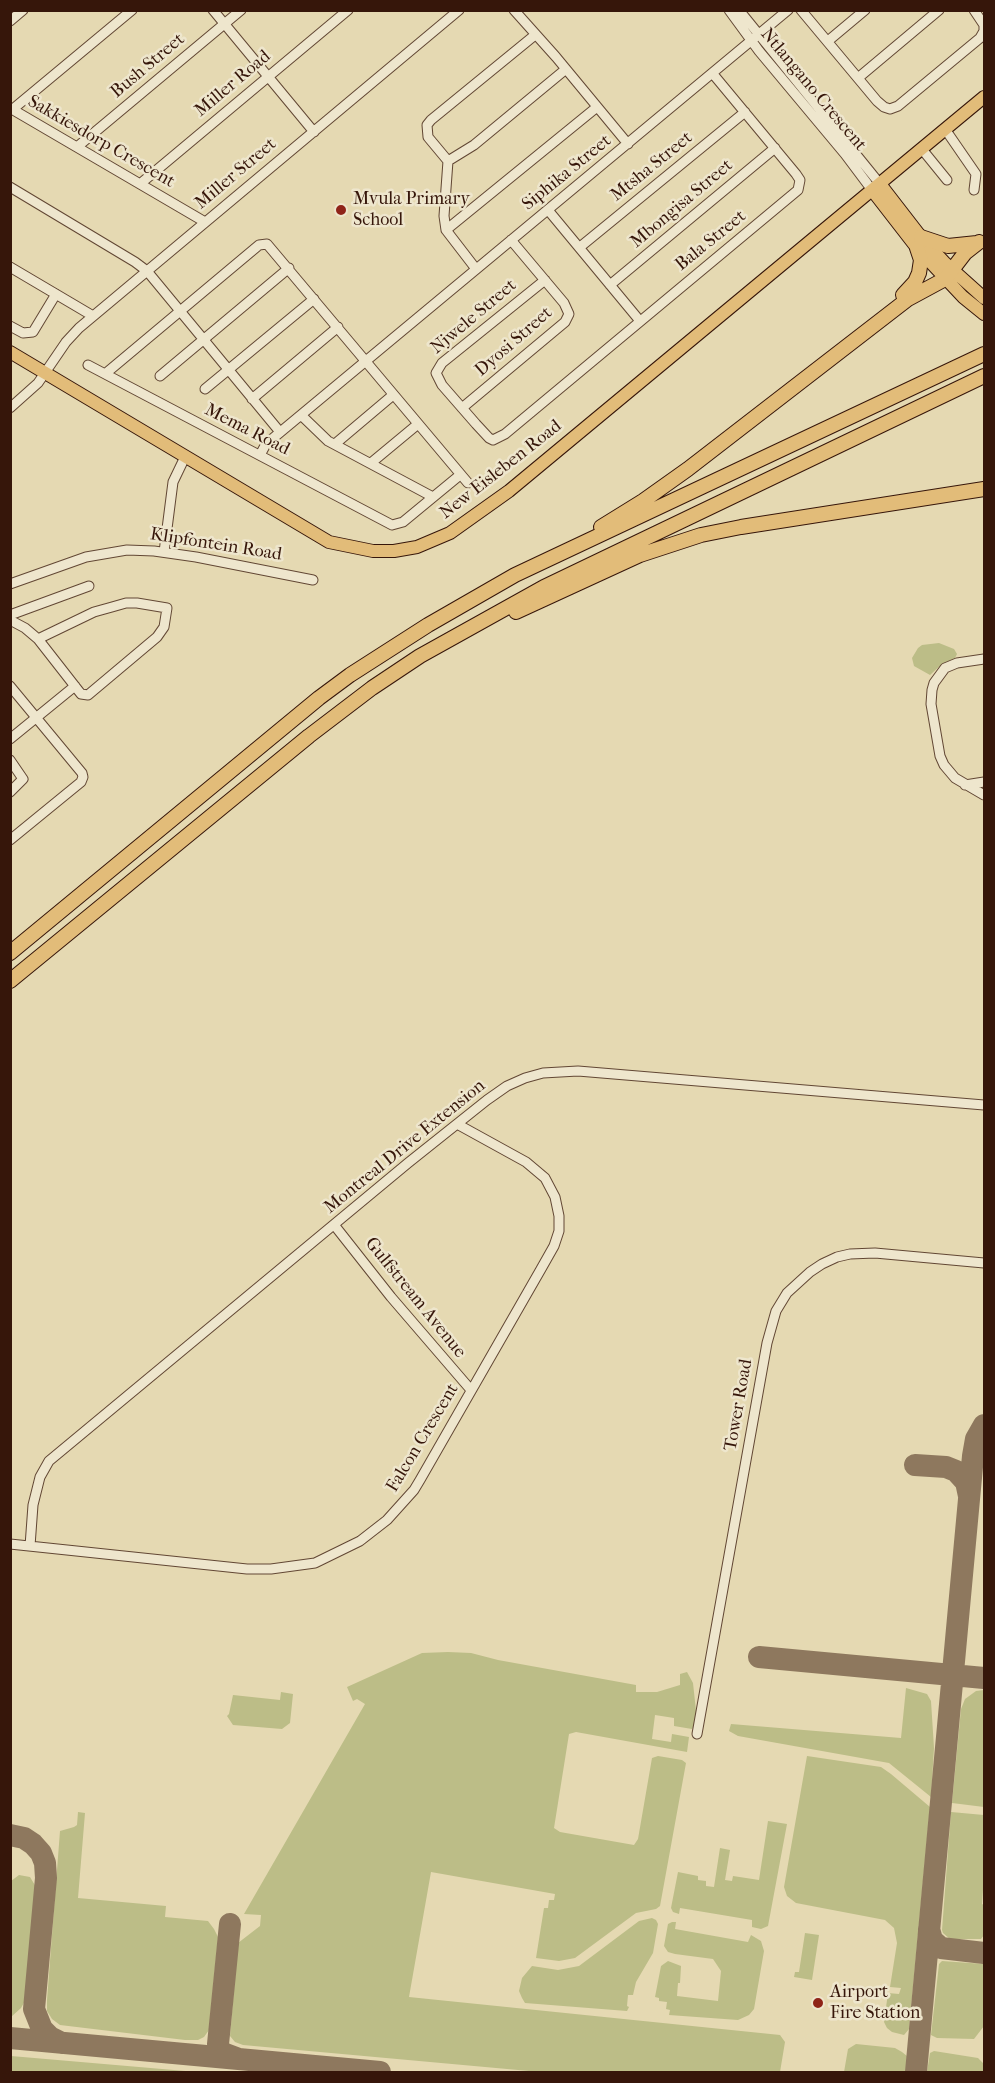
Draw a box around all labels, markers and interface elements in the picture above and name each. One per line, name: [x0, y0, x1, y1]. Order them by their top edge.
street label: Ntlangano Crescent: [755, 24, 871, 156]
street label: Bush Street: [107, 29, 189, 103]
street label: Miller Road: [191, 46, 275, 122]
street label: Sakkiesdorp Crescent: [24, 91, 178, 193]
street label: Mtsha Street: [607, 127, 697, 207]
street label: Siphika Street: [518, 130, 616, 216]
street label: Miller Street: [191, 134, 281, 214]
street label: Mbongisa Street: [627, 155, 737, 253]
place label: Mvula Primary School: [353, 189, 470, 232]
marker: Mvula Primary School: [334, 203, 348, 217]
street label: Bala Street: [671, 206, 751, 276]
street label: Njwele Street: [427, 275, 521, 359]
street label: Dyosi Street: [471, 303, 557, 381]
street label: Mema Road: [201, 399, 293, 461]
street label: New Eisleben Road: [436, 416, 566, 524]
street label: Klipfontein Road: [149, 524, 283, 566]
street label: Montreal Drive Extension: [320, 1075, 490, 1219]
street label: Gulfstream Avenue: [360, 1233, 470, 1363]
street label: Tower Road: [720, 1357, 758, 1453]
street label: Falcon Crescent: [382, 1380, 464, 1496]
place label: Airport Fire Station: [830, 1982, 920, 2024]
marker: Airport Fire Station: [811, 1996, 825, 2010]

